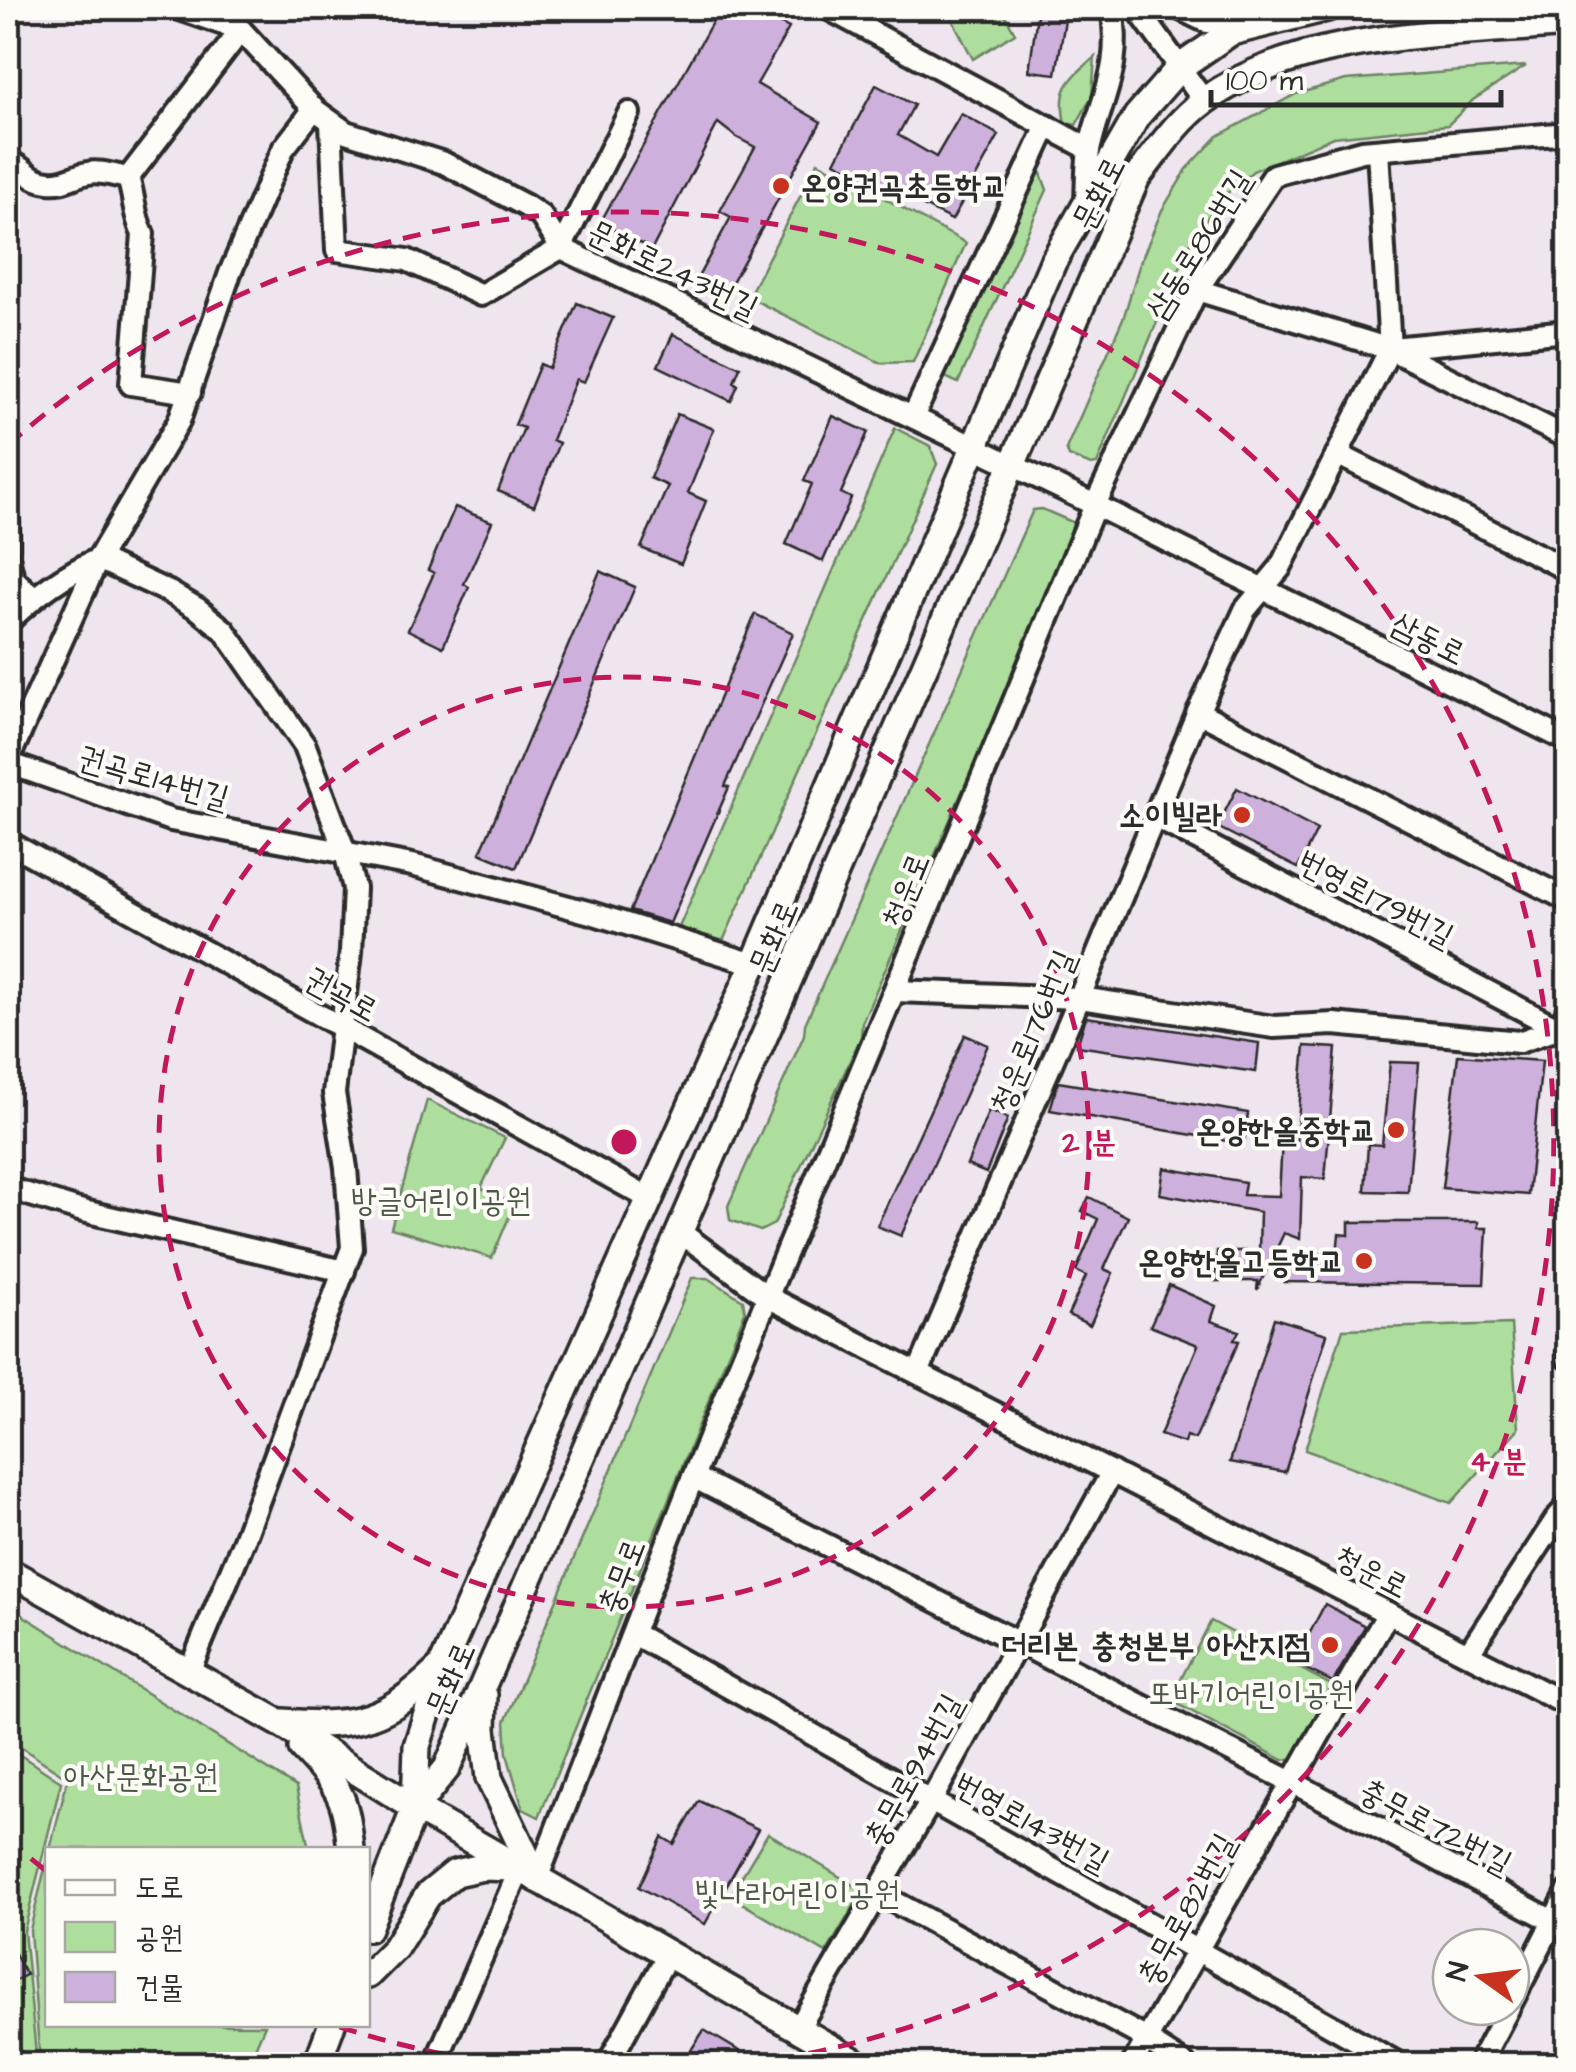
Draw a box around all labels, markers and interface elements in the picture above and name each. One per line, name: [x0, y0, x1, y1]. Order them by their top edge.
scale bar: [1211, 45, 1501, 107]
text: 100 m: [1226, 60, 1304, 102]
street label: 문화로: [1062, 149, 1137, 238]
street label: 삼동로86번길: [1135, 161, 1263, 329]
place label: 온양권곡초등학교: [801, 165, 1007, 210]
marker: 온양권곡초등학교: [770, 175, 792, 197]
street label: 문화로243번길: [579, 210, 765, 331]
street label: 삼동로: [1384, 602, 1473, 677]
street label: 권곡로14번길: [73, 736, 234, 821]
place label: 소이빌라: [1119, 794, 1222, 839]
marker: 소이빌라: [1231, 804, 1253, 826]
street label: 번영로179번길: [1289, 839, 1461, 959]
street label: 청운로: [871, 846, 942, 935]
street label: 문화로: [739, 893, 810, 982]
street label: 청운로176번길: [979, 943, 1088, 1120]
street label: 권곡로: [297, 957, 386, 1034]
place label: 온양한올중학교: [1196, 1109, 1376, 1154]
marker: 온양한올중학교: [1385, 1119, 1407, 1141]
text: 2 분: [1061, 1122, 1116, 1164]
centre of rings: [606, 1124, 642, 1160]
park label: 방글어린이공원: [351, 1179, 531, 1224]
place label: 온양한올고등학교: [1138, 1240, 1344, 1285]
marker: 온양한올고등학교: [1353, 1250, 1375, 1272]
text: 4 분: [1470, 1441, 1526, 1483]
street label: 충무로: [588, 1532, 657, 1621]
street label: 청운로: [1327, 1535, 1416, 1610]
place label: 더리본 충청본부 아산지점: [1001, 1624, 1310, 1669]
marker: 더리본 충청본부 아산지점: [1319, 1634, 1341, 1656]
street label: 문화로: [416, 1635, 487, 1724]
park label: 또바기어린이공원: [1148, 1672, 1354, 1717]
street label: 충무로94번길: [854, 1686, 975, 1855]
park label: 아산문화공원: [64, 1755, 218, 1800]
street label: 번영로143번길: [946, 1762, 1117, 1884]
street label: 충무로72번길: [1351, 1768, 1519, 1886]
street label: 충무로82번길: [1127, 1825, 1248, 1994]
legend: [45, 1847, 370, 2027]
text: 도로: [135, 1867, 183, 1909]
park label: 빛나라어린이공원: [694, 1872, 900, 1917]
text: 공원: [135, 1917, 183, 1959]
north arrow: [1431, 1927, 1531, 2027]
text: N: [1437, 1958, 1479, 1985]
text: 건물: [135, 1967, 183, 2009]

